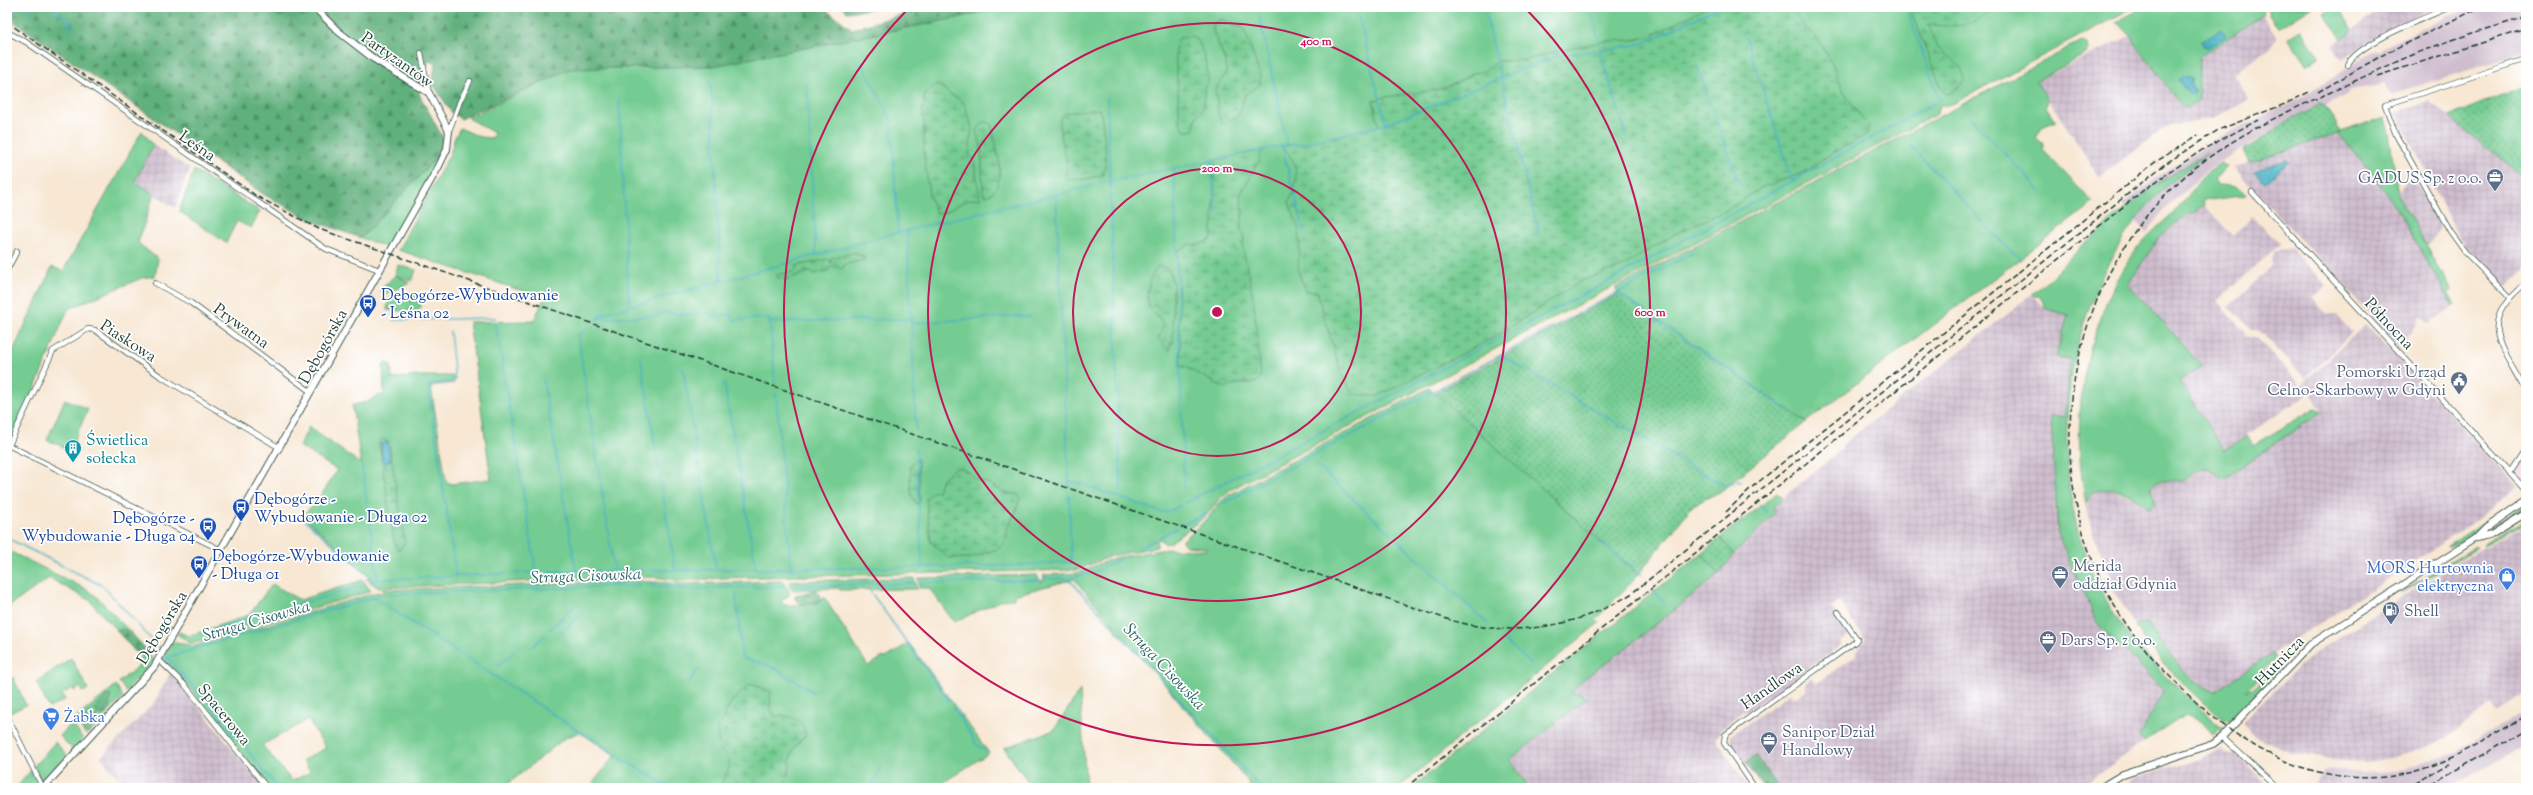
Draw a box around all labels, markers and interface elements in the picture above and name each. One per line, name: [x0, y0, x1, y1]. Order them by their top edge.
street label: Partyzantów: [356, 28, 438, 95]
text: 400 m: [1299, 33, 1332, 51]
street label: Leśna: [173, 126, 220, 168]
text: 200 m: [1202, 160, 1232, 178]
office icon: GADUS Sp. z o.o.: [2485, 167, 2505, 192]
place label: GADUS Sp. z o.o.: [2358, 168, 2482, 191]
place label: Dębogórze-Wybudowanie - Leśna 02: [381, 285, 559, 326]
bus stop icon: Dębogórze-Wybudowanie - Leśna 02: [358, 293, 378, 318]
street label: Północna: [2358, 294, 2419, 356]
street label: Prywatna: [208, 299, 274, 356]
text: 600 m: [1634, 304, 1666, 322]
street label: Dębogórska: [294, 305, 355, 389]
centre of rings: [1210, 305, 1224, 319]
street label: Piaskowa: [95, 315, 161, 369]
place label: Pomorski Urząd Celno-Skarbowy w Gdyni: [2267, 362, 2446, 403]
public building icon: Pomorski Urząd Celno-Skarbowy w Gdyni: [2449, 370, 2469, 395]
place label: Świetlica sołecka: [86, 429, 149, 471]
building icon: Świetlica sołecka: [63, 438, 83, 463]
place label: Dębogórze - Wybudowanie - Długa 02: [254, 489, 428, 530]
bus stop icon: Dębogórze - Wybudowanie - Długa 02: [231, 497, 251, 522]
place label: Dębogórze - Wybudowanie - Długa 04: [22, 508, 195, 549]
bus stop icon: Dębogórze - Wybudowanie - Długa 04: [198, 516, 218, 541]
place label: Dębogórze-Wybudowanie - Długa 01: [212, 546, 390, 587]
bus stop icon: Dębogórze-Wybudowanie - Długa 01: [189, 554, 209, 579]
place label: Merida oddział Gdynia: [2073, 556, 2177, 597]
place label: MORS Hurtownia elektryczna: [2367, 558, 2495, 599]
water label: Struga Cisowska: [530, 563, 642, 591]
office icon: Merida oddział Gdynia: [2050, 564, 2070, 589]
shop icon: MORS Hurtownia elektryczna: [2497, 566, 2517, 591]
street label: Dębogórska: [132, 587, 195, 670]
water label: Struga Cisowska: [200, 595, 313, 649]
fuel station icon: Shell: [2381, 600, 2401, 625]
place label: Shell: [2404, 601, 2440, 624]
water label: Struga Cisowska: [1117, 619, 1210, 716]
office icon: Dars Sp. z o.o.: [2038, 629, 2058, 654]
place label: Dars Sp. z o.o.: [2061, 630, 2156, 653]
street label: Hutnicza: [2251, 631, 2311, 692]
street label: Handlowa: [1737, 657, 1808, 717]
street label: Spacerowa: [191, 680, 256, 752]
supermarket icon: Żabka: [41, 706, 61, 731]
place label: Żabka: [64, 707, 106, 730]
place label: Sanipor Dział Handlowy: [1782, 722, 1876, 763]
office icon: Sanipor Dział Handlowy: [1759, 730, 1779, 755]

